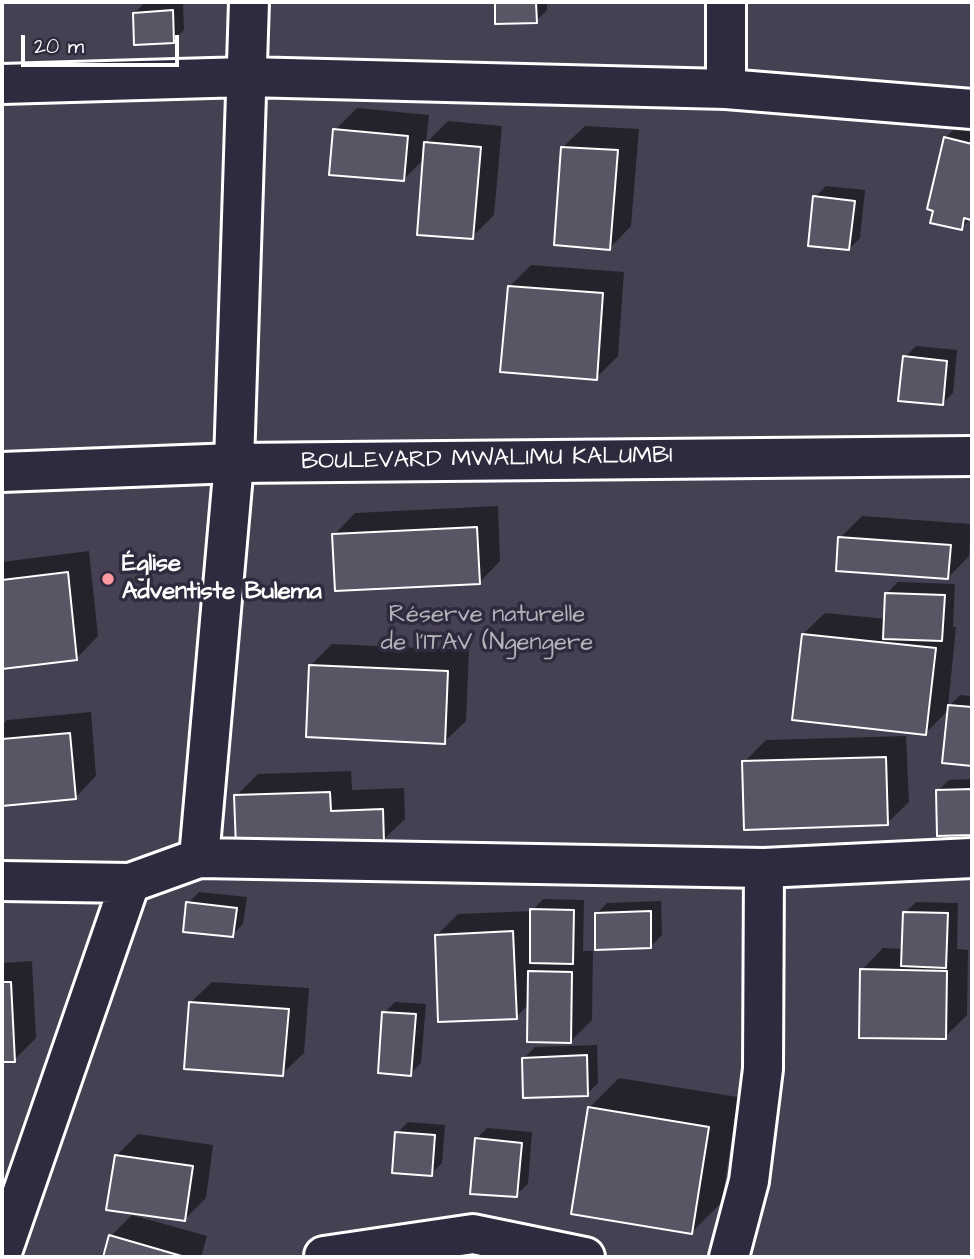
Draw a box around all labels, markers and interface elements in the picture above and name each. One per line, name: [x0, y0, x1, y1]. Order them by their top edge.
scale bar: [24, 21, 182, 65]
text: 20 m: [34, 32, 84, 61]
street label: BOULEVARD MWALIMU KALUMBI: [301, 442, 673, 478]
place label: Église Adventiste Bulema: [122, 551, 322, 607]
marker: Église Adventiste Bulema: [100, 571, 116, 587]
park label: Réserve naturelle de l'ITAV (Ngengere: [381, 602, 593, 658]

